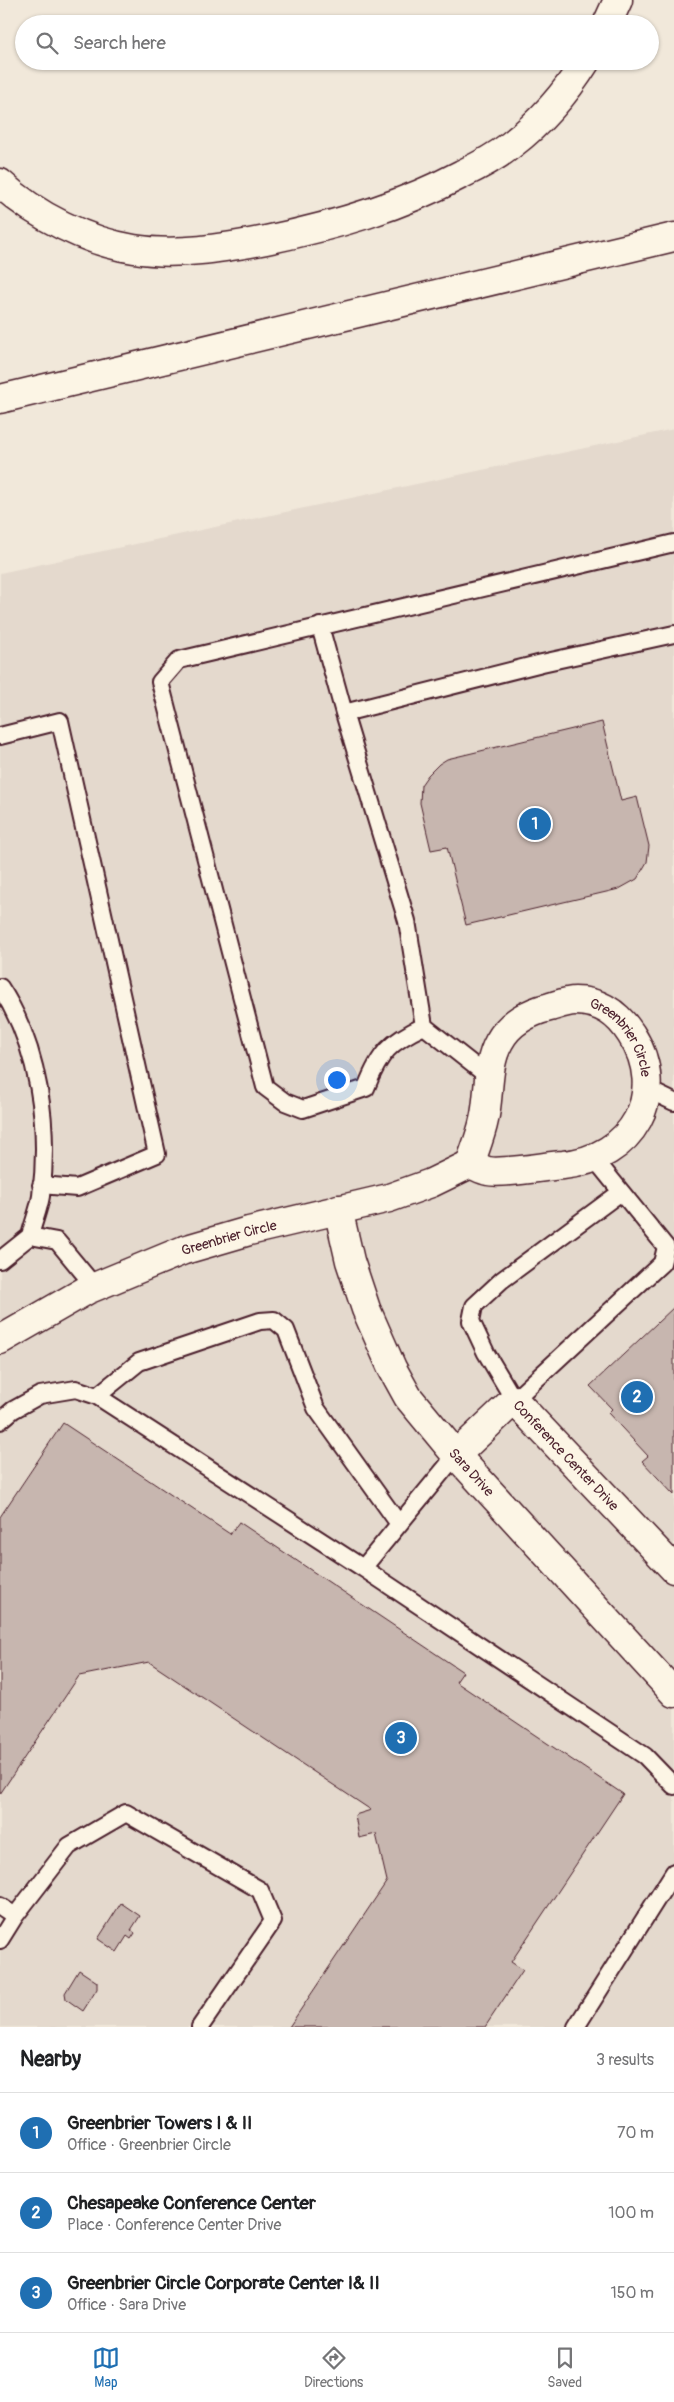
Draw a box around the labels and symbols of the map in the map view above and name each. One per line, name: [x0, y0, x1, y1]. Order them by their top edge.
pin: 1: [519, 805, 551, 843]
street label: Greenbrier Circle: [588, 994, 655, 1078]
your location: [324, 1067, 350, 1093]
street label: Greenbrier Circle: [179, 1216, 278, 1259]
pin: 2: [621, 1378, 653, 1416]
street label: Conference Center Drive: [510, 1396, 623, 1514]
street label: Sara Drive: [445, 1445, 498, 1500]
pin: 3: [385, 1719, 417, 1757]

